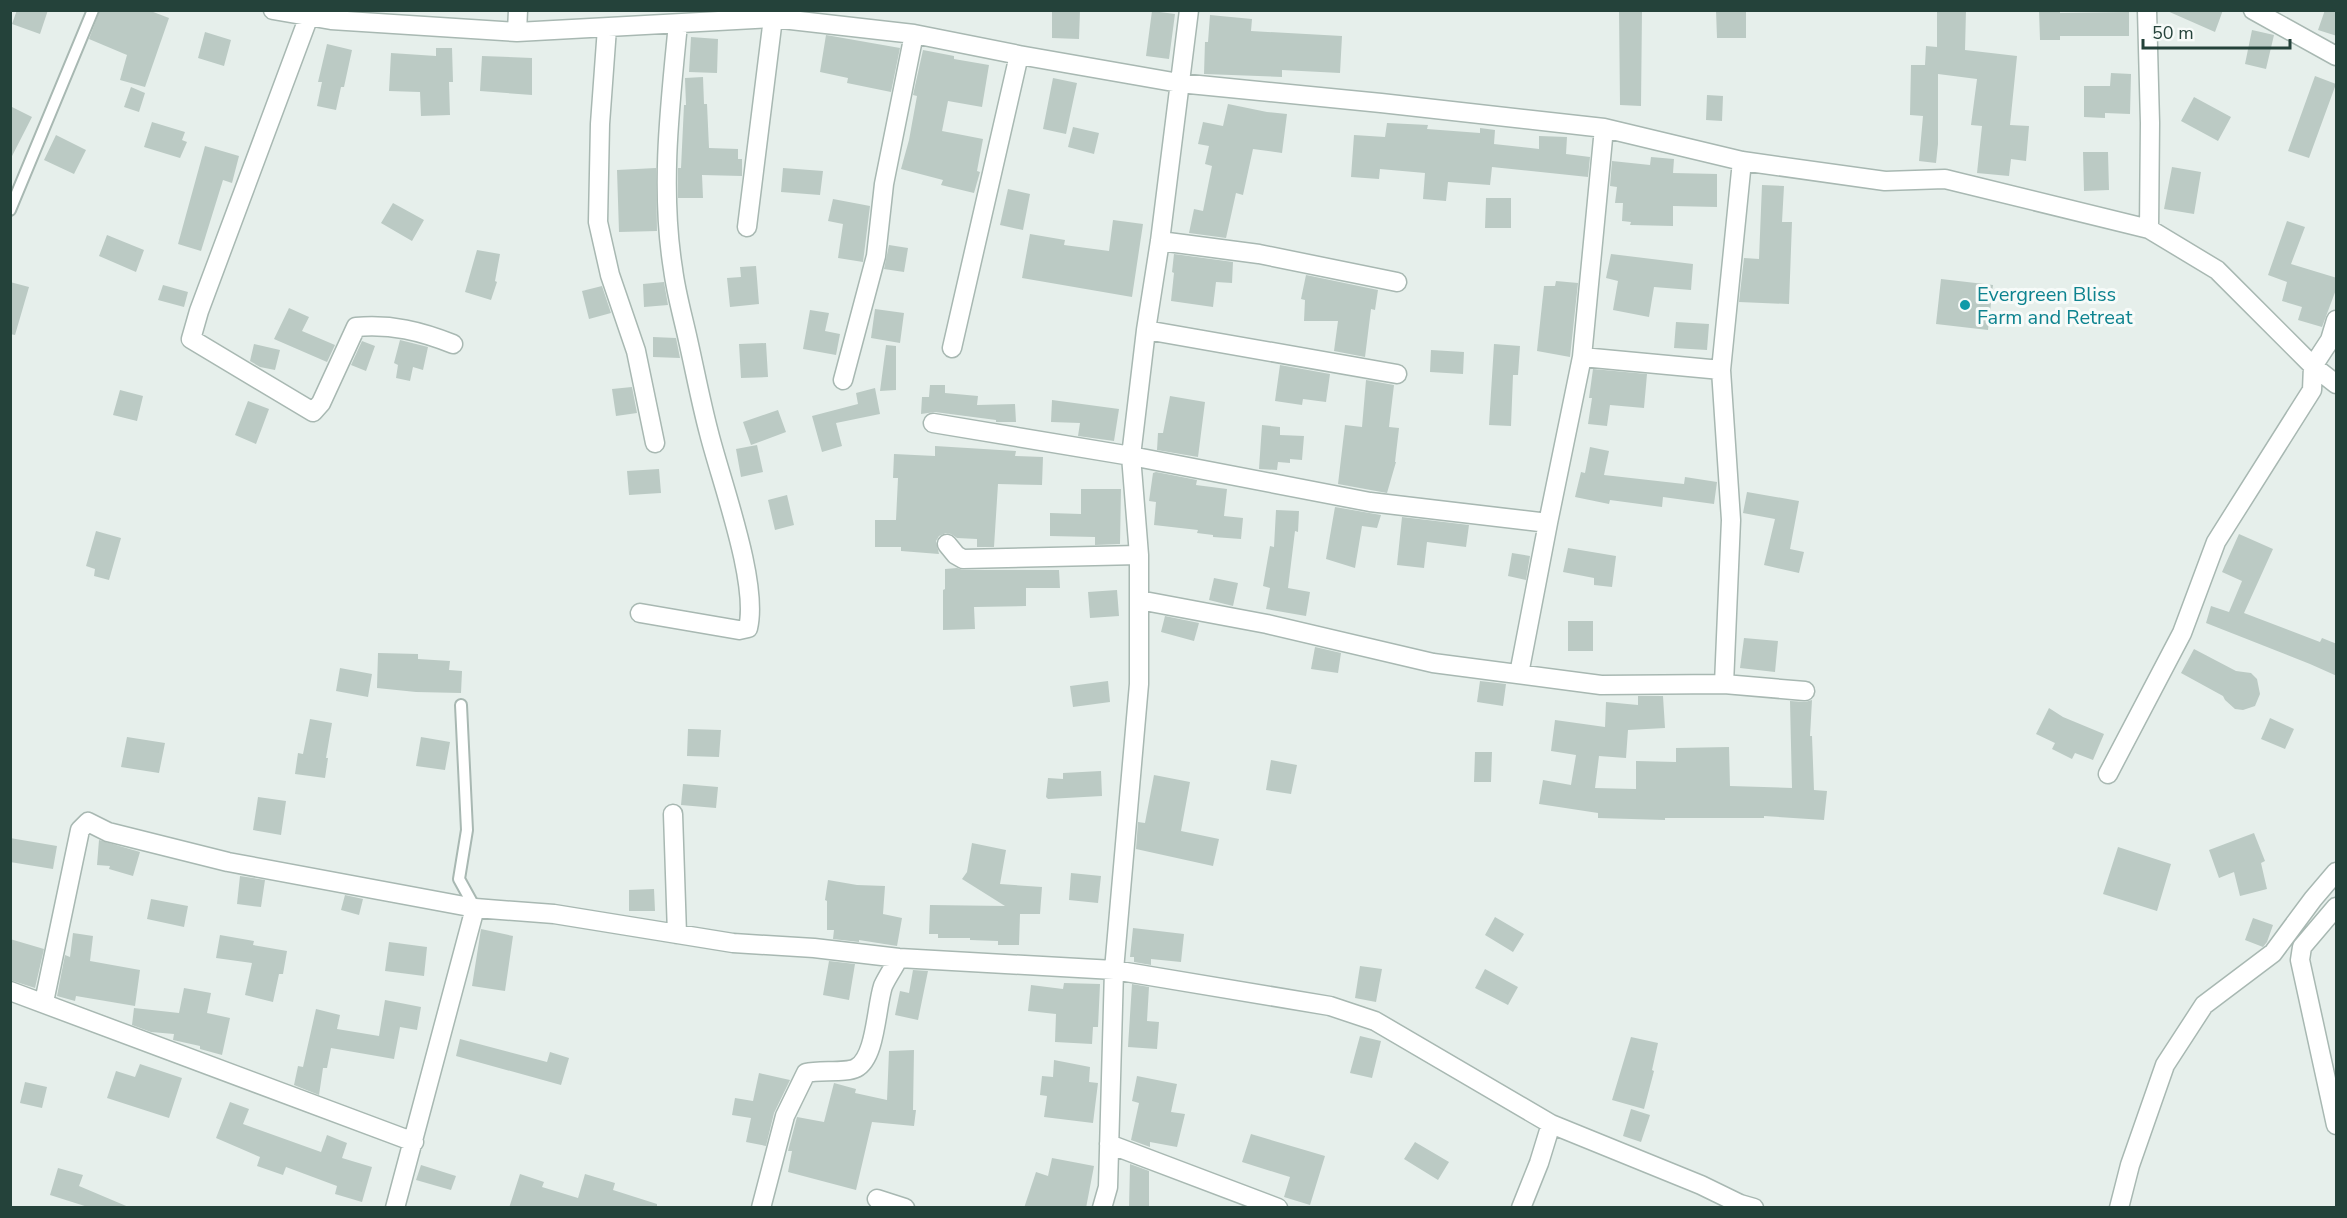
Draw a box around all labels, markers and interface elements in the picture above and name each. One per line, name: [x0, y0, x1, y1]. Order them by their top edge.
scale bar: [2143, 12, 2290, 50]
text: 50 m: [2152, 21, 2194, 45]
place label: Evergreen Bliss Farm and Retreat: [1977, 281, 2133, 331]
marker: Evergreen Bliss Farm and Retreat: [1958, 298, 1972, 312]

